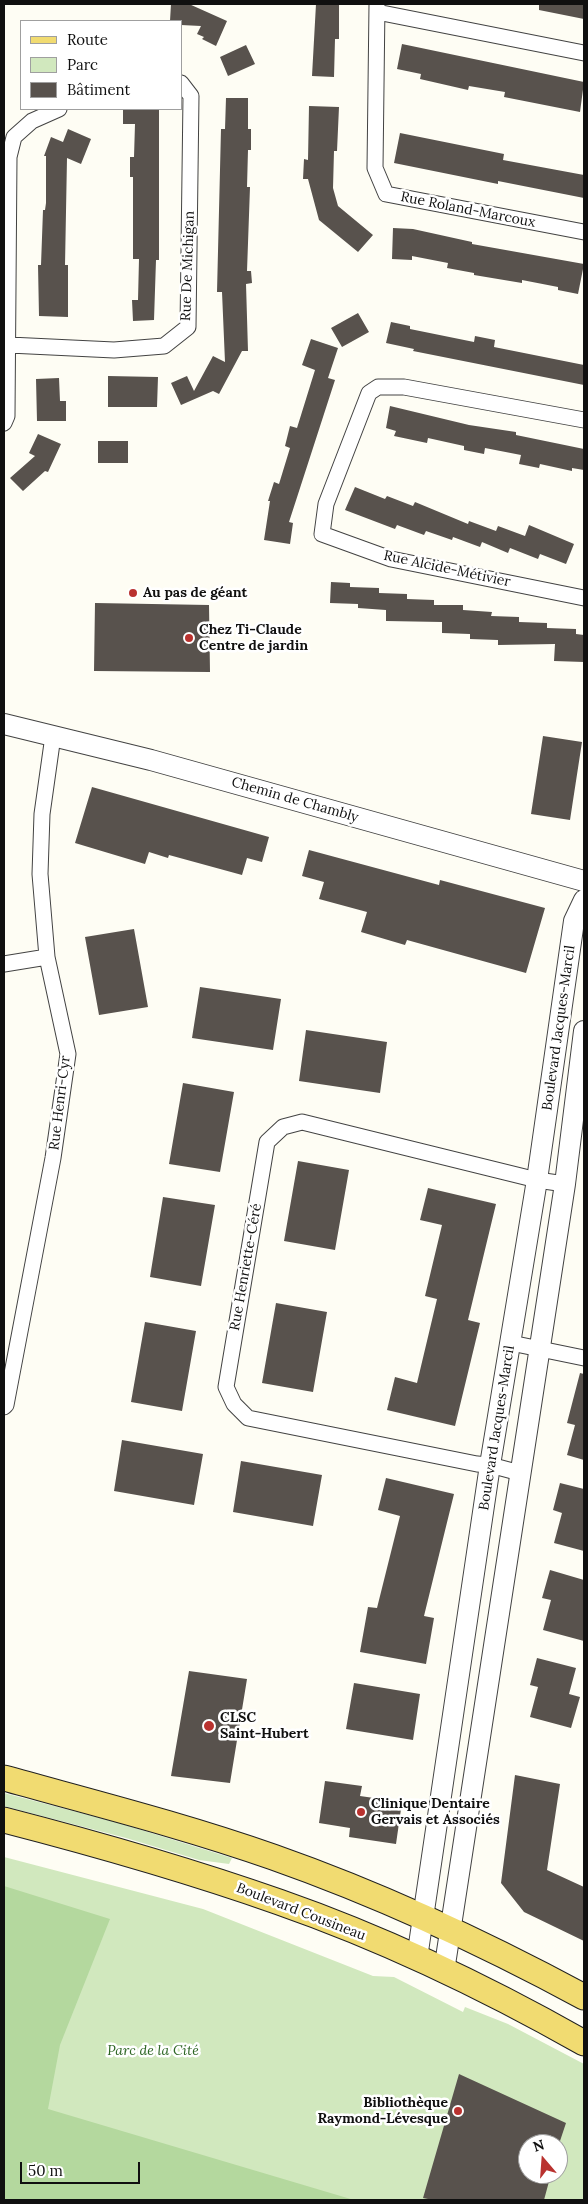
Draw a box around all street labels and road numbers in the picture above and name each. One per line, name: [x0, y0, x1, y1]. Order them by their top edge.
street label: Rue Roland-Marcoux: [399, 189, 537, 231]
street label: Rue De Michigan: [178, 211, 198, 321]
street label: Rue Alcide-Métivier: [382, 547, 512, 591]
street label: Chemin de Chambly: [230, 774, 360, 826]
street label: Boulevard Jacques-Marcil: [539, 944, 579, 1112]
street label: Rue Henri-Cyr: [46, 1055, 74, 1151]
street label: Rue Henriette-Céré: [227, 1202, 265, 1332]
street label: Boulevard Jacques-Marcil: [476, 1344, 518, 1512]
street label: Boulevard Cousineau: [234, 1880, 368, 1944]

